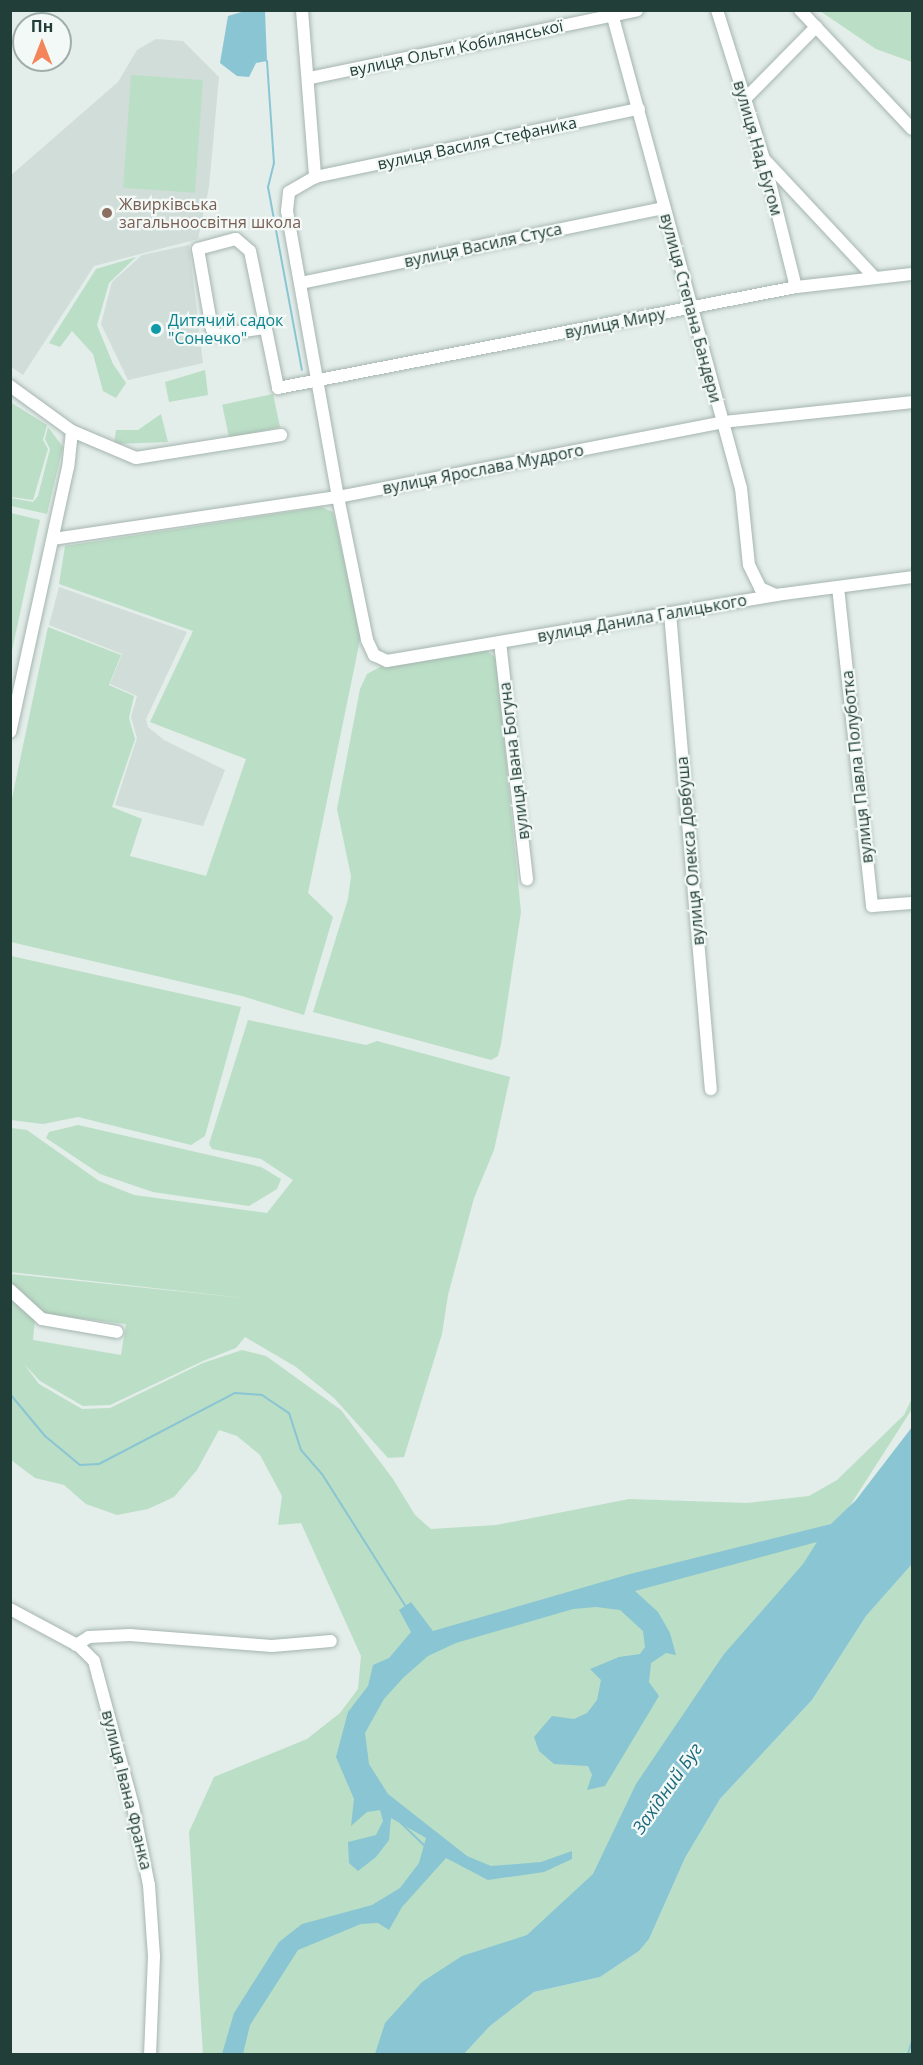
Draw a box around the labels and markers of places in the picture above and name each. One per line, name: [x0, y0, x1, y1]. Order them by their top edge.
place label: Жвирківська загальноосвітня школа: [119, 194, 301, 232]
marker: Жвирківська загальноосвітня школа: [100, 206, 114, 220]
place label: Дитячий садок "Сонечко": [168, 310, 283, 348]
marker: Дитячий садок "Сонечко": [149, 322, 163, 336]

